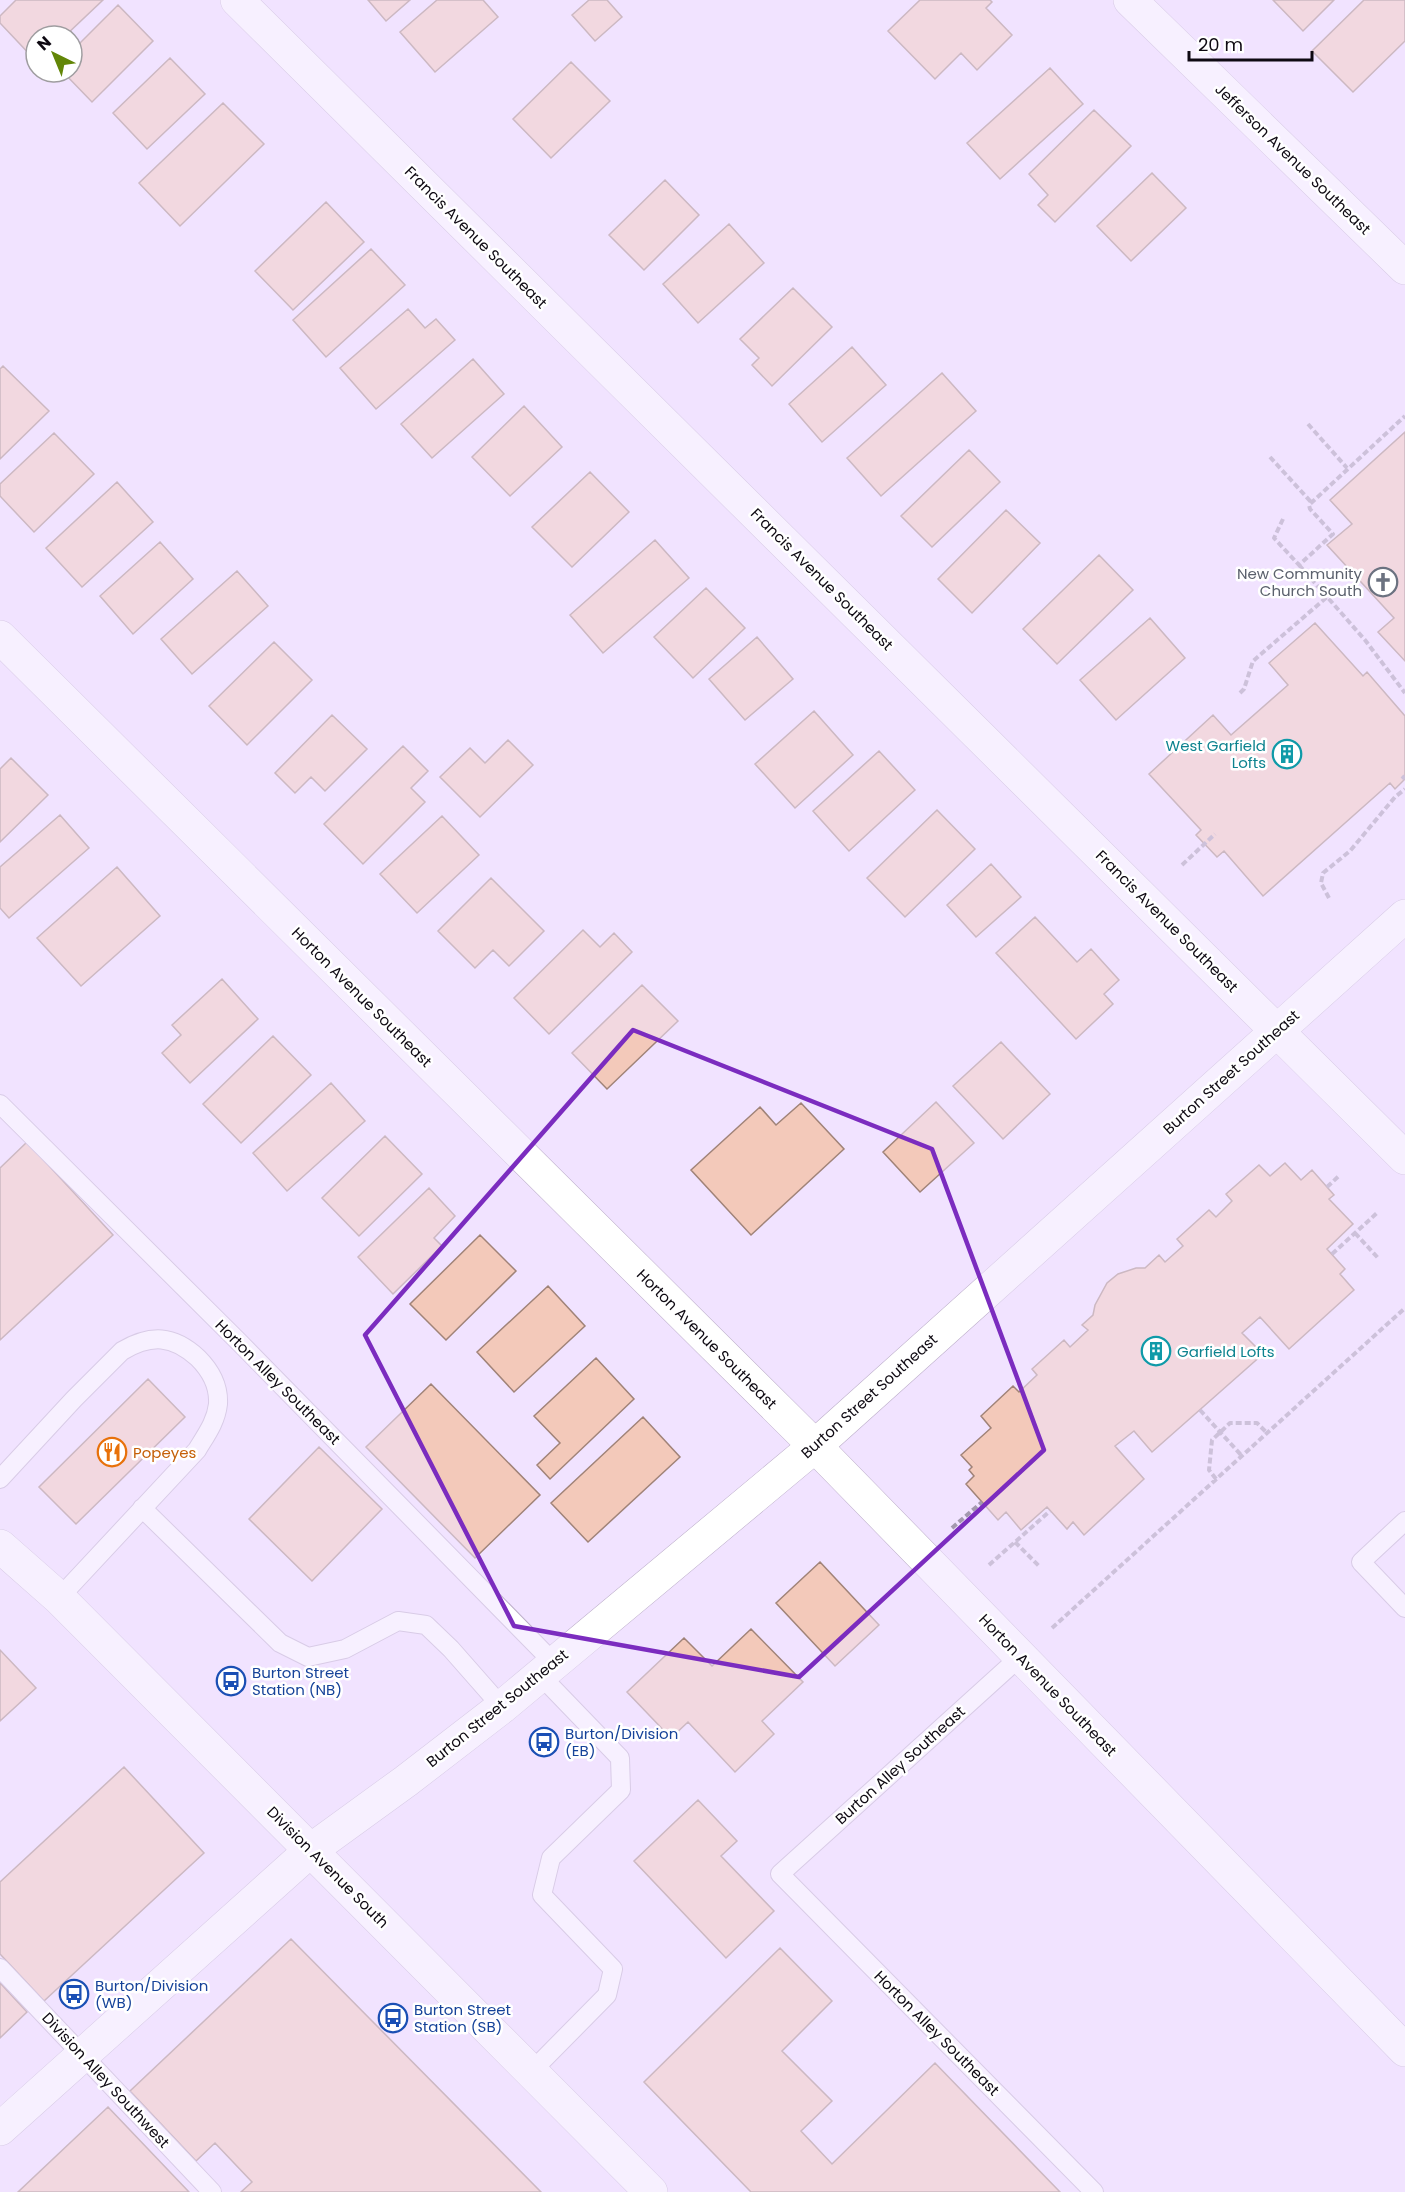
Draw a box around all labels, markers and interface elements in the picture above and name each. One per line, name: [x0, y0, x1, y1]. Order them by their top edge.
north arrow: [24, 24, 84, 84]
scale bar: [1189, 24, 1312, 62]
text: N: [32, 31, 56, 56]
text: 20 m: [1198, 32, 1243, 57]
street label: Jefferson Avenue Southeast: [1210, 79, 1376, 239]
street label: Francis Avenue Southeast: [400, 161, 552, 313]
street label: Francis Avenue Southeast: [746, 503, 898, 655]
place label: New Community Church South: [1237, 563, 1363, 601]
church icon: New Community Church South: [1367, 566, 1399, 598]
place label: West Garfield Lofts: [1166, 735, 1266, 773]
building icon: West Garfield Lofts: [1271, 738, 1303, 770]
street label: Francis Avenue Southeast: [1091, 845, 1243, 997]
street label: Horton Avenue Southeast: [287, 922, 437, 1072]
street label: Burton Street Southeast: [1158, 1005, 1304, 1139]
street label: Horton Avenue Southeast: [632, 1264, 782, 1414]
street label: Horton Alley Southeast: [211, 1315, 345, 1449]
street label: Burton Street Southeast: [796, 1329, 942, 1463]
building icon: Garfield Lofts: [1140, 1335, 1172, 1367]
place label: Garfield Lofts: [1177, 1341, 1275, 1362]
restaurant icon: Popeyes: [96, 1436, 128, 1468]
place label: Popeyes: [133, 1442, 196, 1463]
street label: Horton Avenue Southeast: [974, 1609, 1122, 1761]
street label: Burton Street Southeast: [422, 1644, 572, 1772]
place label: Burton Street Station (NB): [252, 1662, 349, 1700]
bus stop icon: Burton Street Station (NB): [215, 1665, 247, 1697]
street label: Burton Alley Southeast: [831, 1701, 969, 1829]
place label: Burton/Division (EB): [565, 1723, 678, 1761]
bus stop icon: Burton/Division (EB): [528, 1726, 560, 1758]
street label: Division Avenue South: [262, 1801, 394, 1933]
street label: Horton Alley Southeast: [870, 1966, 1004, 2100]
place label: Burton/Division (WB): [95, 1975, 208, 2013]
bus stop icon: Burton/Division (WB): [58, 1978, 90, 2010]
place label: Burton Street Station (SB): [414, 1999, 511, 2037]
bus stop icon: Burton Street Station (SB): [377, 2002, 409, 2034]
street label: Division Alley Southwest: [38, 2008, 174, 2152]

